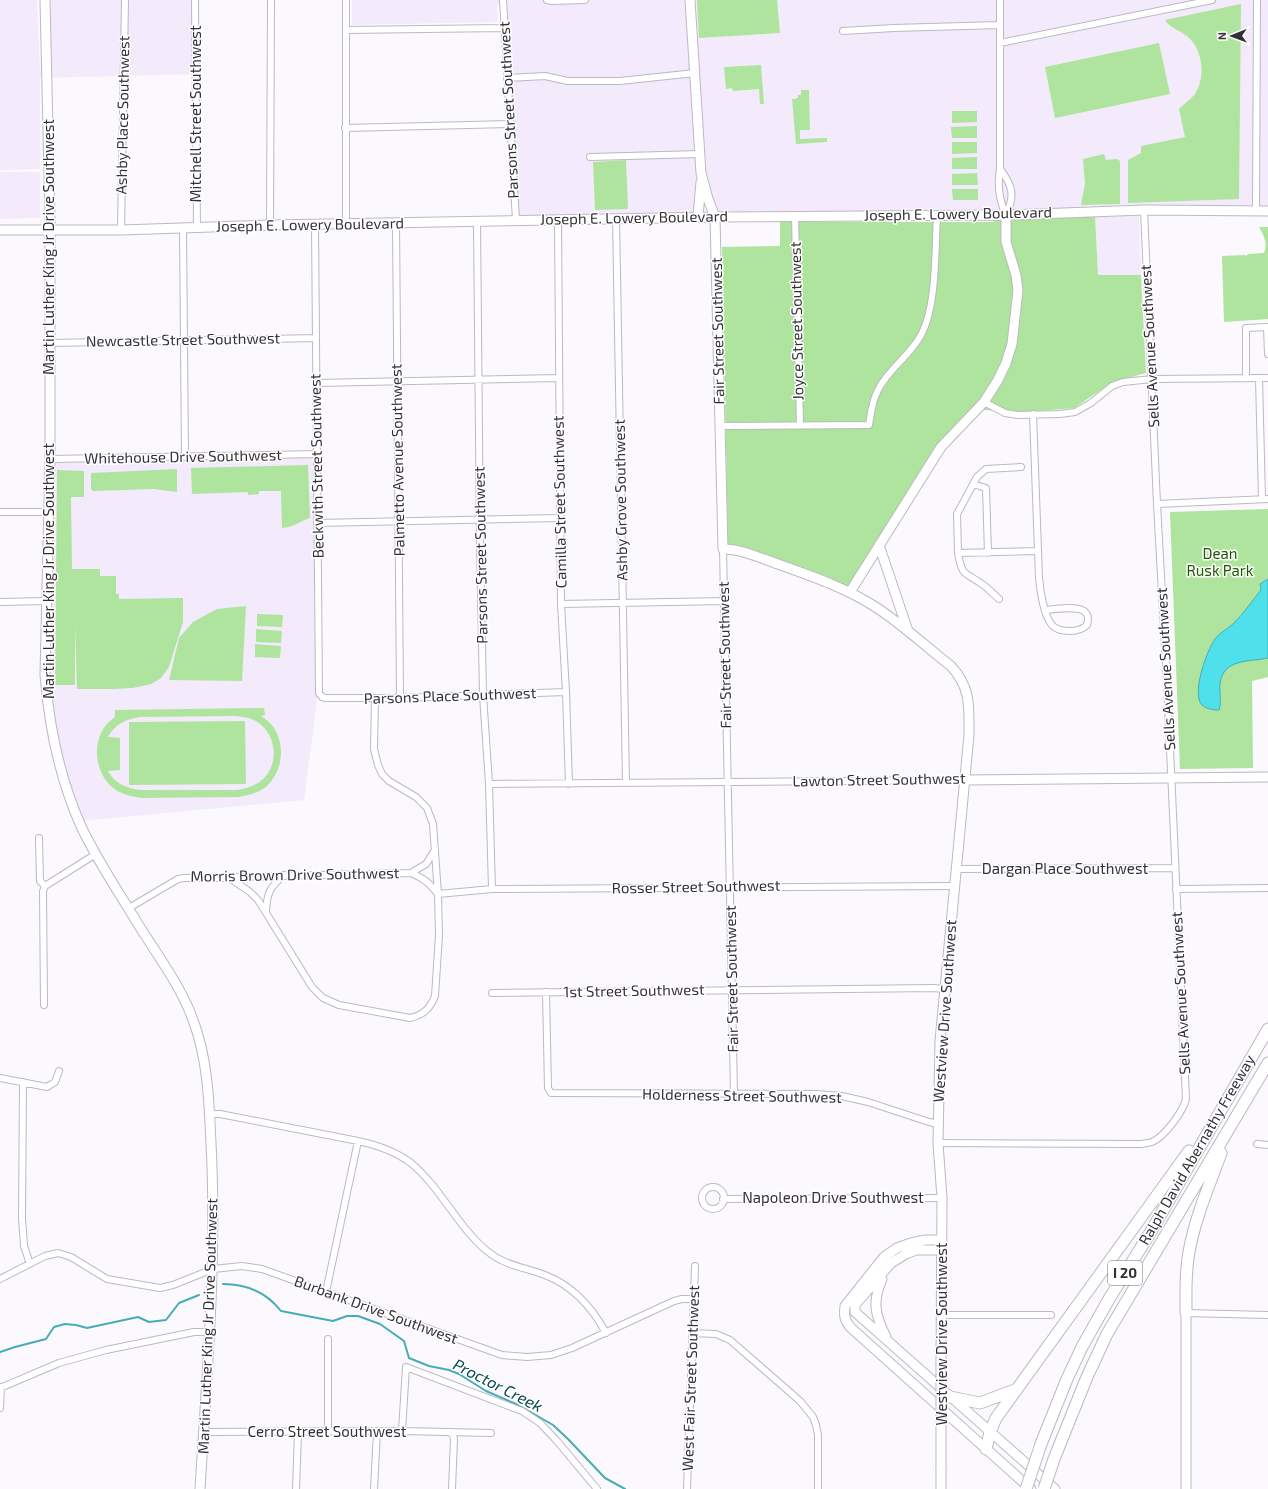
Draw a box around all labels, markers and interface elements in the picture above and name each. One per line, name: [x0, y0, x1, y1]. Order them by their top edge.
north arrow: [1212, 16, 1252, 56]
street label: Parsons Street Southwest: [494, 21, 522, 199]
street label: Mitchell Street Southwest: [186, 25, 204, 203]
text: N: [1215, 32, 1228, 40]
street label: Ashby Place Southwest: [112, 35, 132, 195]
street label: Martin Luther King Jr Drive Southwest: [39, 119, 57, 375]
street label: Joseph E. Lowery Boulevard: [864, 202, 1052, 224]
street label: Joseph E. Lowery Boulevard: [540, 206, 728, 228]
street label: Joseph E. Lowery Boulevard: [216, 213, 404, 235]
street label: Joyce Street Southwest: [786, 241, 806, 400]
street label: Fair Street Southwest: [707, 257, 727, 405]
street label: Sells Avenue Southwest: [1136, 264, 1162, 428]
street label: Newcastle Street Southwest: [86, 328, 281, 350]
street label: Palmetto Avenue Southwest: [386, 363, 408, 557]
street label: Beckwith Street Southwest: [305, 373, 327, 559]
street label: Camilla Street Southwest: [548, 415, 570, 589]
street label: Ashby Grove Southwest: [610, 419, 630, 581]
street label: Martin Luther King Jr Drive Southwest: [39, 443, 57, 699]
street label: Whitehouse Drive Southwest: [84, 445, 282, 467]
street label: Parsons Street Southwest: [469, 466, 491, 644]
park label: Dean Rusk Park: [1187, 544, 1254, 579]
street label: Fair Street Southwest: [714, 581, 734, 729]
street label: Sells Avenue Southwest: [1152, 587, 1178, 751]
street label: Parsons Place Southwest: [363, 683, 537, 707]
street label: Lawton Street Southwest: [792, 768, 966, 790]
street label: Dargan Place Southwest: [982, 859, 1149, 877]
street label: Morris Brown Drive Southwest: [190, 863, 400, 885]
street label: Rosser Street Southwest: [611, 876, 781, 896]
street label: Fair Street Southwest: [721, 905, 741, 1053]
street label: Sells Avenue Southwest: [1167, 911, 1193, 1075]
street label: Westview Drive Southwest: [929, 919, 959, 1103]
street label: 1st Street Southwest: [563, 980, 705, 1000]
street label: Ralph David Abernathy Freeway: [1134, 1051, 1258, 1248]
street label: Holderness Street Southwest: [642, 1084, 842, 1106]
street label: Napoleon Drive Southwest: [742, 1188, 924, 1206]
street label: Martin Luther King Jr Drive Southwest: [194, 1197, 220, 1454]
street label: Westview Drive Southwest: [932, 1242, 950, 1426]
road number: I 20: [1108, 1261, 1142, 1285]
street label: Burbank Drive Southwest: [292, 1271, 461, 1347]
street label: West Fair Street Southwest: [678, 1284, 702, 1471]
water label: Proctor Creek: [450, 1354, 546, 1415]
street label: Cerro Street Southwest: [248, 1422, 407, 1440]

